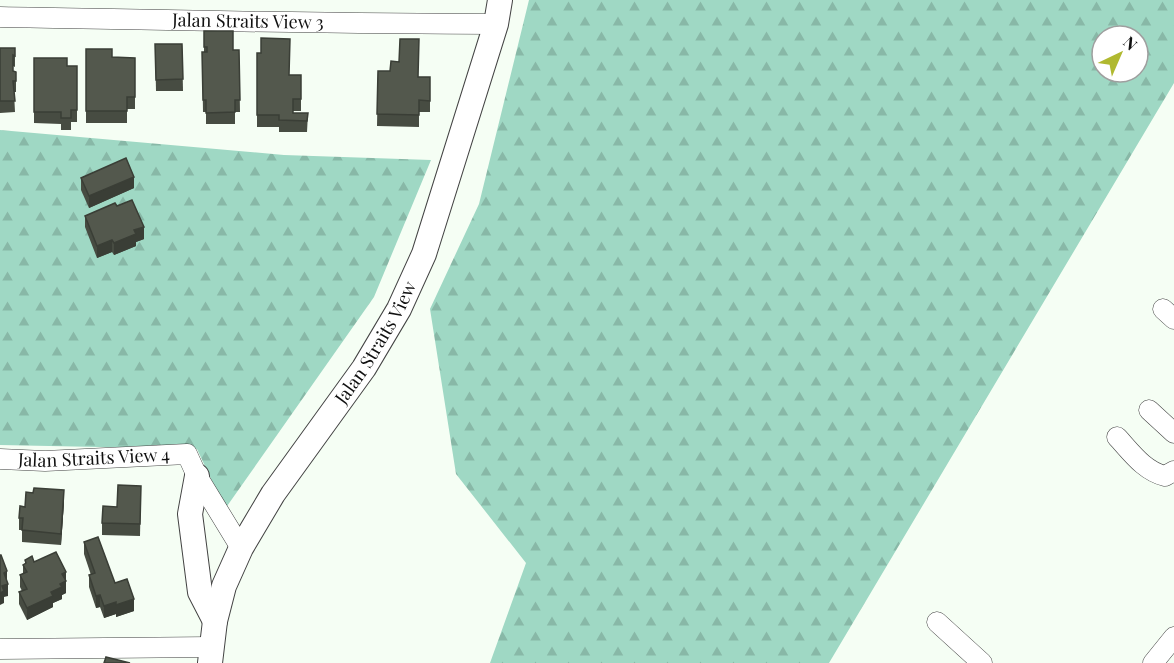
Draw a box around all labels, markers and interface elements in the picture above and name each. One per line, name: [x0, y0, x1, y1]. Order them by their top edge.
street label: Jalan Straits View 3: [171, 7, 324, 34]
north arrow: [1090, 24, 1150, 84]
text: N: [1119, 31, 1143, 55]
street label: Jalan Straits View: [328, 277, 421, 409]
street label: Jalan Straits View 4: [16, 442, 170, 472]

